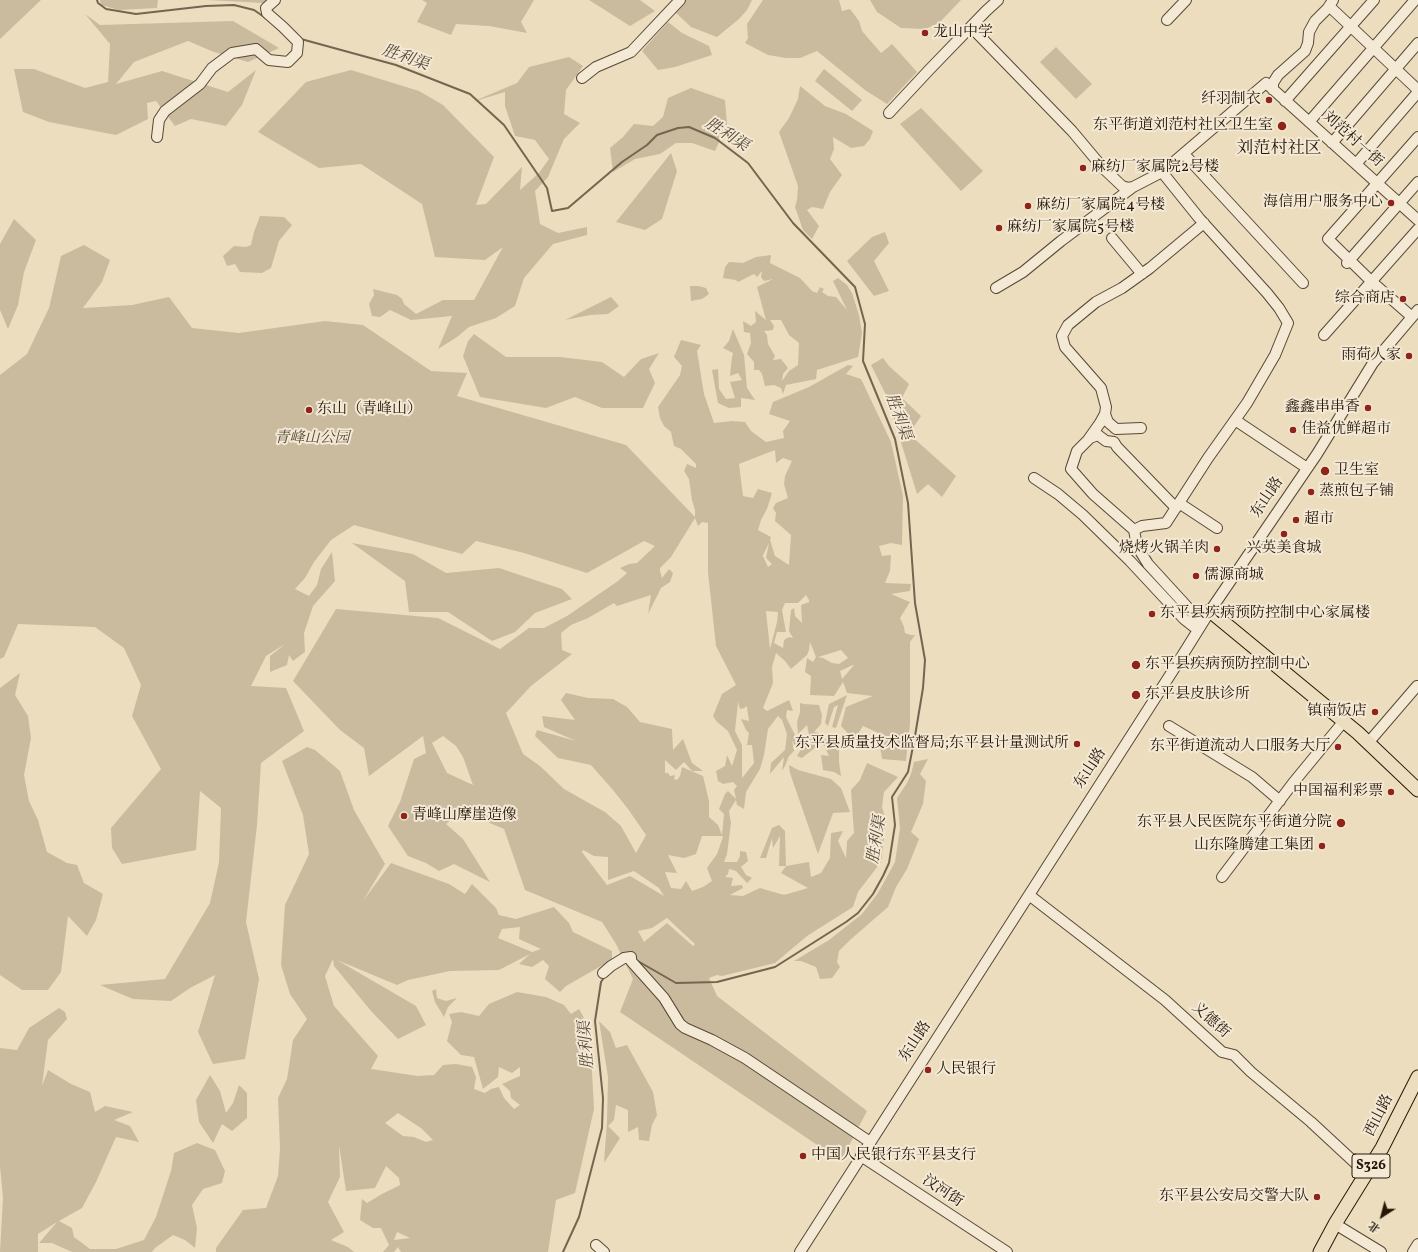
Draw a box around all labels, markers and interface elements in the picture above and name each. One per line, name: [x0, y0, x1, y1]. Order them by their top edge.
place label: 龙山中学: [933, 24, 993, 42]
marker: 龙山中学: [920, 28, 930, 38]
water label: 胜利渠: [379, 42, 431, 76]
place label: 纤羽制衣: [1201, 91, 1261, 109]
marker: 纤羽制衣: [1264, 95, 1274, 105]
street label: 刘范村一街: [1318, 108, 1386, 172]
water label: 胜利渠: [701, 115, 751, 157]
place label: 东平街道刘范村社区卫生室: [1093, 117, 1273, 135]
marker: 东平街道刘范村社区卫生室: [1276, 120, 1288, 132]
district label: 刘范村社区: [1237, 140, 1321, 160]
place label: 麻纺厂家属院2号楼: [1091, 159, 1219, 177]
marker: 麻纺厂家属院2号楼: [1078, 163, 1088, 173]
place label: 海信用户服务中心: [1263, 194, 1383, 212]
place label: 麻纺厂家属院4号楼: [1036, 197, 1165, 215]
marker: 海信用户服务中心: [1386, 198, 1396, 208]
marker: 麻纺厂家属院4号楼: [1023, 201, 1033, 211]
place label: 麻纺厂家属院5号楼: [1007, 219, 1134, 237]
marker: 麻纺厂家属院5号楼: [994, 223, 1004, 233]
place label: 综合商店: [1335, 290, 1395, 308]
marker: 综合商店: [1398, 294, 1408, 304]
place label: 雨荷人家: [1341, 347, 1401, 365]
marker: 雨荷人家: [1404, 351, 1414, 361]
water label: 胜利渠: [880, 391, 914, 443]
place label: 鑫鑫串串香: [1285, 399, 1360, 417]
place label: 东山（青峰山）: [317, 401, 422, 419]
marker: 鑫鑫串串香: [1363, 403, 1373, 413]
marker: 东山（青峰山）: [304, 405, 314, 415]
place label: 佳益优鲜超市: [1301, 421, 1391, 439]
marker: 佳益优鲜超市: [1288, 425, 1298, 435]
park label: 青峰山公园: [275, 430, 349, 448]
place label: 卫生室: [1334, 462, 1379, 480]
marker: 卫生室: [1319, 465, 1331, 477]
street label: 东山路: [1248, 474, 1288, 522]
place label: 蒸煎包子铺: [1319, 483, 1394, 501]
marker: 蒸煎包子铺: [1306, 487, 1316, 497]
place label: 超市: [1304, 511, 1334, 529]
marker: 超市: [1291, 515, 1301, 525]
marker: 兴英美食城: [1279, 529, 1289, 539]
place label: 烧烤火锅羊肉: [1119, 540, 1209, 558]
place label: 兴英美食城: [1247, 540, 1321, 558]
marker: 烧烤火锅羊肉: [1212, 544, 1222, 554]
place label: 儒源商城: [1204, 567, 1264, 585]
marker: 儒源商城: [1191, 571, 1201, 581]
place label: 东平县疾病预防控制中心家属楼: [1160, 605, 1370, 623]
marker: 东平县疾病预防控制中心家属楼: [1147, 609, 1157, 619]
place label: 东平县疾病预防控制中心: [1145, 656, 1310, 674]
marker: 东平县疾病预防控制中心: [1130, 659, 1142, 671]
place label: 东平县皮肤诊所: [1145, 686, 1250, 704]
marker: 东平县皮肤诊所: [1130, 689, 1142, 701]
place label: 镇南饭店: [1307, 703, 1367, 721]
marker: 镇南饭店: [1370, 707, 1380, 717]
place label: 东平县质量技术监督局;东平县计量测试所: [795, 735, 1069, 753]
place label: 东平街道流动人口服务大厅: [1150, 738, 1330, 756]
marker: 东平县质量技术监督局;东平县计量测试所: [1072, 739, 1082, 749]
marker: 东平街道流动人口服务大厅: [1333, 742, 1343, 752]
street label: 东山路: [1071, 745, 1111, 793]
place label: 中国福利彩票: [1293, 783, 1383, 801]
marker: 中国福利彩票: [1386, 787, 1396, 797]
place label: 青峰山摩崖造像: [412, 807, 517, 825]
marker: 青峰山摩崖造像: [399, 811, 409, 821]
place label: 东平县人民医院东平街道分院: [1137, 814, 1332, 832]
water label: 胜利渠: [865, 815, 891, 865]
marker: 东平县人民医院东平街道分院: [1335, 817, 1347, 829]
place label: 山东隆腾建工集团: [1194, 837, 1314, 855]
marker: 山东隆腾建工集团: [1317, 841, 1327, 851]
street label: 义德街: [1187, 999, 1233, 1043]
street label: 东山路: [896, 1018, 936, 1066]
water label: 胜利渠: [577, 1020, 599, 1070]
place label: 人民银行: [936, 1061, 996, 1079]
marker: 人民银行: [923, 1065, 933, 1075]
street label: 西山路: [1362, 1092, 1398, 1140]
place label: 中国人民银行东平县支行: [811, 1147, 976, 1165]
marker: 中国人民银行东平县支行: [798, 1151, 808, 1161]
road number: S326: [1352, 1154, 1390, 1178]
street label: 汶河街: [918, 1172, 966, 1212]
place label: 东平县公安局交警大队: [1159, 1188, 1309, 1206]
marker: 东平县公安局交警大队: [1312, 1192, 1322, 1202]
north arrow: [1362, 1196, 1402, 1236]
text: 北: [1366, 1217, 1384, 1235]

